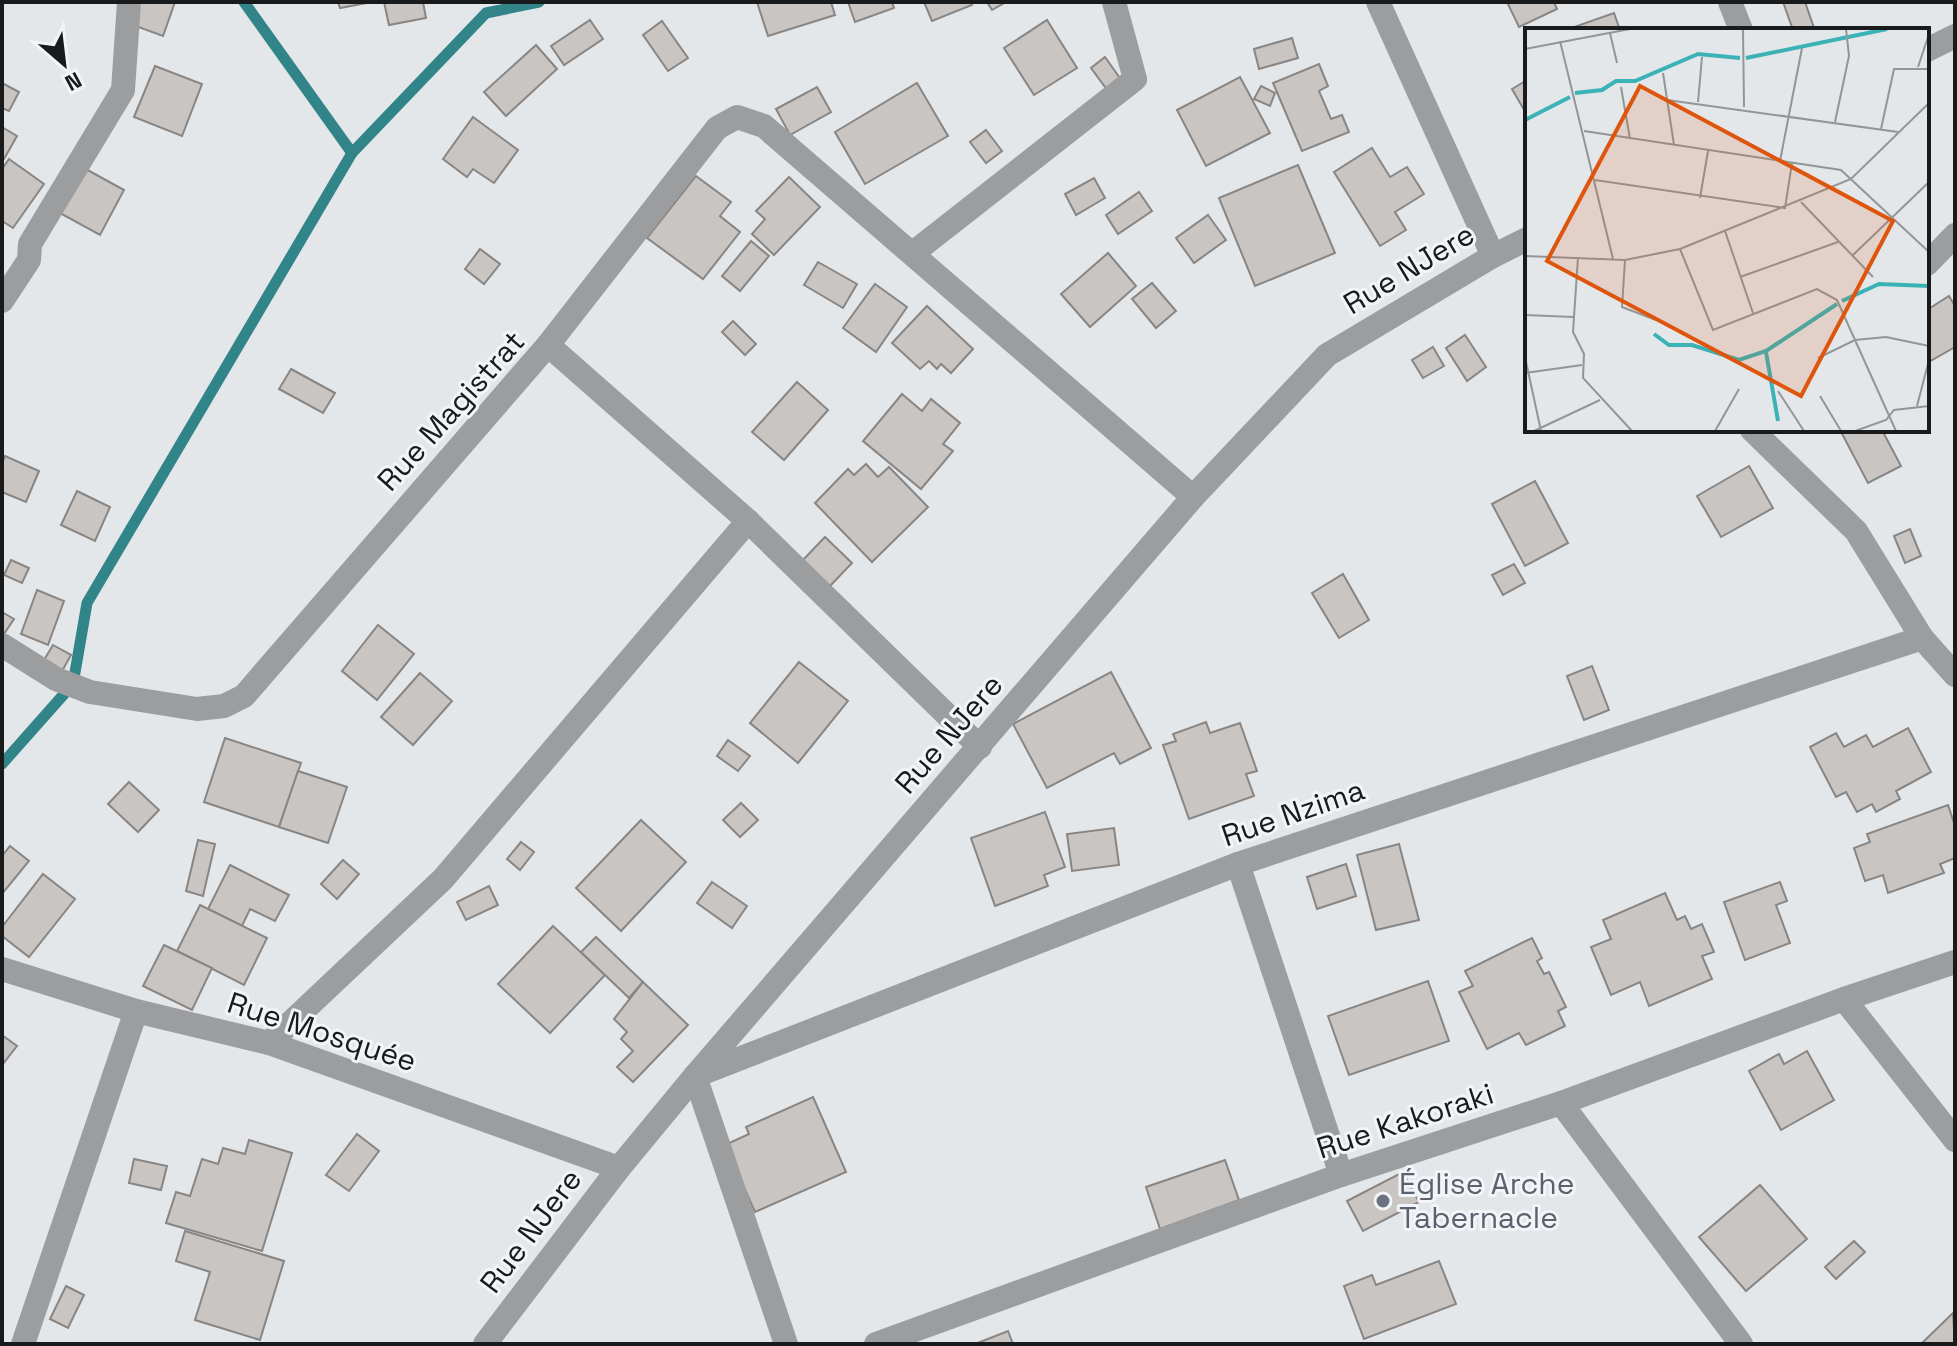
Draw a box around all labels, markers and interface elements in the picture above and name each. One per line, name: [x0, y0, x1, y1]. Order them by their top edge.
north arrow: [24, 24, 104, 104]
inset map: [1525, 28, 1929, 432]
text: N: [60, 66, 86, 97]
street label: Rue NJere: [1336, 214, 1481, 323]
street label: Rue Magistrat: [368, 322, 533, 499]
street label: Rue NJere: [886, 666, 1011, 802]
street label: Rue Nzima: [1216, 770, 1369, 855]
street label: Rue Mosquée: [223, 983, 422, 1080]
street label: Rue Kakoraki: [1311, 1074, 1498, 1167]
street label: Rue NJere: [471, 1161, 590, 1301]
place label: Église Arche Tabernacle: [1399, 1164, 1575, 1237]
marker: Église Arche Tabernacle: [1374, 1192, 1392, 1210]

